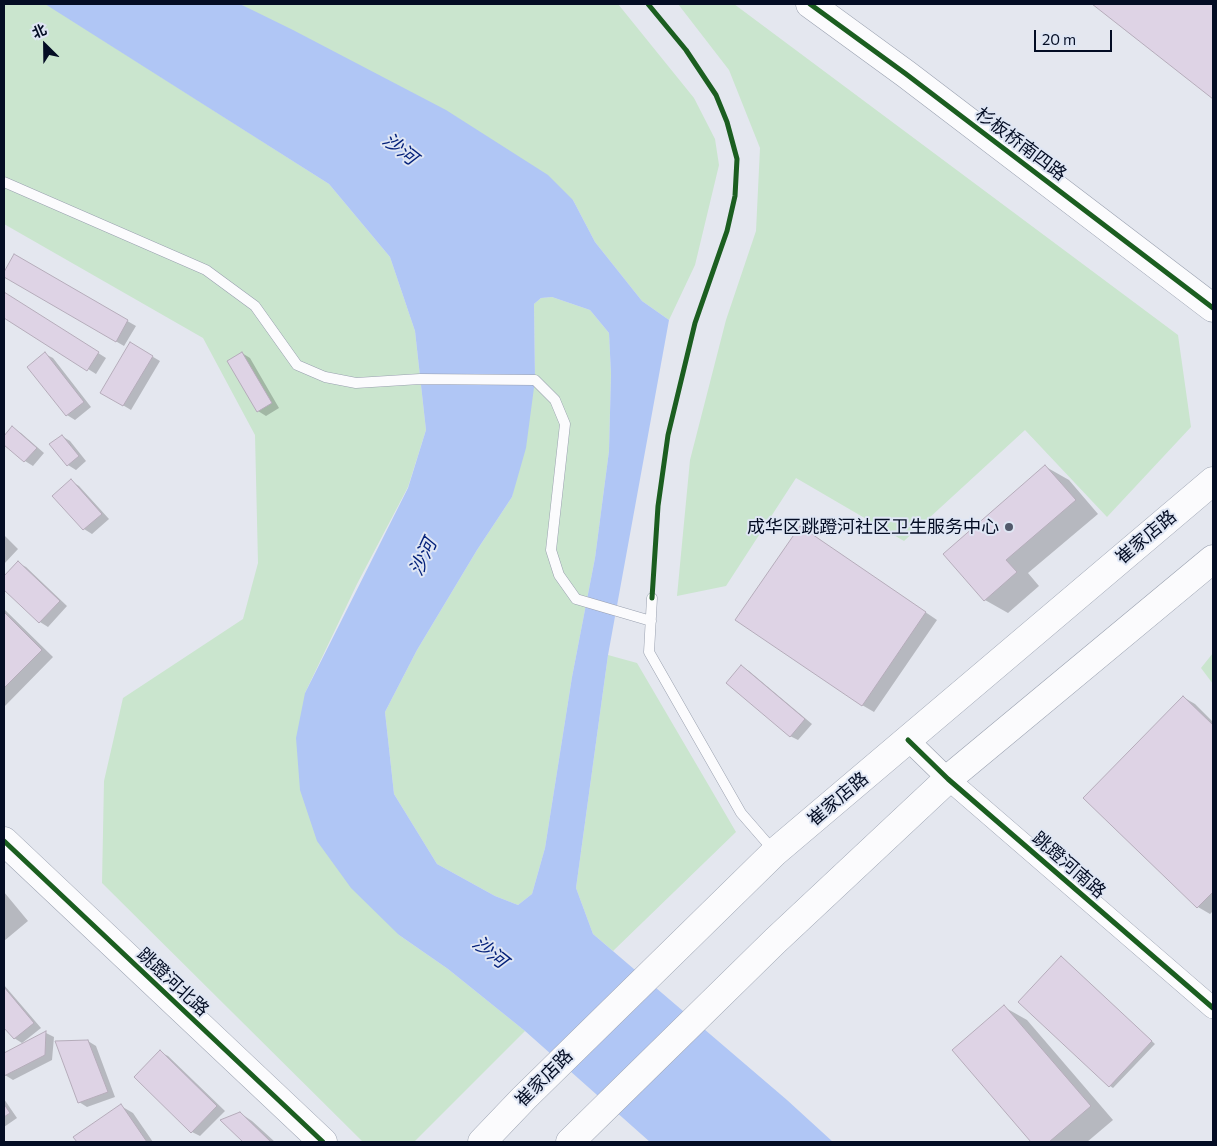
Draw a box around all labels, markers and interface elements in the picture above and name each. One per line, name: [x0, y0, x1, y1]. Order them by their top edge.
north arrow: [20, 20, 70, 70]
text: 北: [29, 20, 49, 41]
scale bar: [1037, 20, 1114, 52]
text: 20 m: [1042, 30, 1076, 48]
street label: 杉板桥南四路: [971, 103, 1071, 185]
water label: 沙河: [378, 128, 422, 170]
street label: 崔家店路: [1111, 506, 1181, 568]
place label: 成华区跳蹬河社区卫生服务中心: [747, 516, 999, 538]
marker: 成华区跳蹬河社区卫生服务中心: [1003, 521, 1015, 533]
water label: 沙河: [405, 535, 441, 579]
street label: 崔家店路: [803, 768, 873, 830]
street label: 跳蹬河南路: [1028, 827, 1110, 903]
water label: 沙河: [468, 931, 512, 973]
street label: 跳蹬河北路: [133, 943, 213, 1021]
street label: 崔家店路: [511, 1045, 577, 1111]

